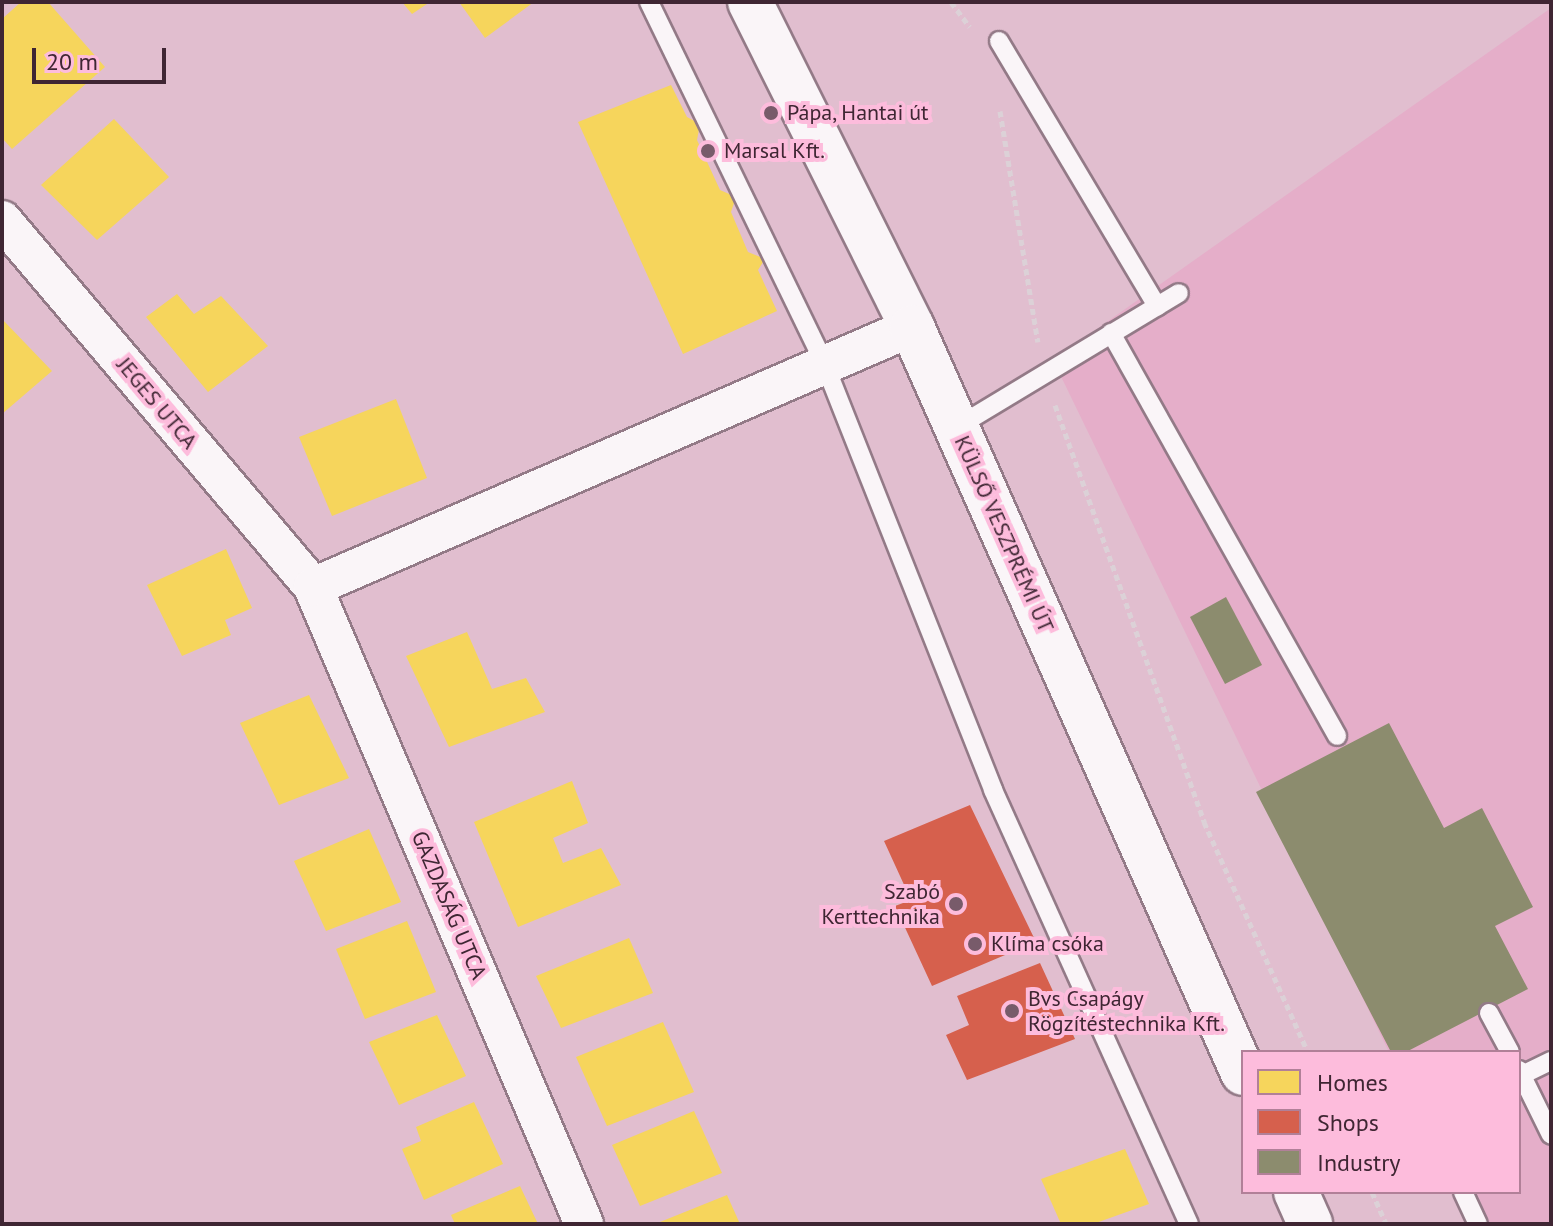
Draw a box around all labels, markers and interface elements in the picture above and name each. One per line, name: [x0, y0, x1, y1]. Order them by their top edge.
scale bar: [36, 32, 170, 82]
text: 20 m: [46, 46, 98, 77]
place label: Pápa, Hantai út: [787, 100, 930, 126]
marker: Pápa, Hantai út: [762, 104, 780, 122]
place label: Marsal Kft.: [724, 138, 825, 164]
marker: Marsal Kft.: [699, 142, 717, 160]
street label: JEGES UTCA: [111, 352, 203, 454]
street label: KÜLSŐ VESZPRÉMI ÚT: [949, 431, 1059, 637]
street label: GAZDASÁG UTCA: [406, 827, 492, 983]
place label: Szabó Kerttechnika: [821, 878, 940, 930]
marker: Szabó Kerttechnika: [947, 895, 965, 913]
place label: Klíma csóka: [991, 931, 1104, 957]
marker: Klíma csóka: [966, 935, 984, 953]
place label: Bvs Csapágy Rögzítéstechnika Kft.: [1028, 985, 1225, 1036]
marker: Bvs Csapágy Rögzítéstechnika Kft.: [1003, 1002, 1021, 1020]
legend: [1241, 1050, 1521, 1194]
text: Homes: [1317, 1067, 1388, 1098]
text: Shops: [1317, 1107, 1379, 1138]
text: Industry: [1317, 1147, 1401, 1178]

